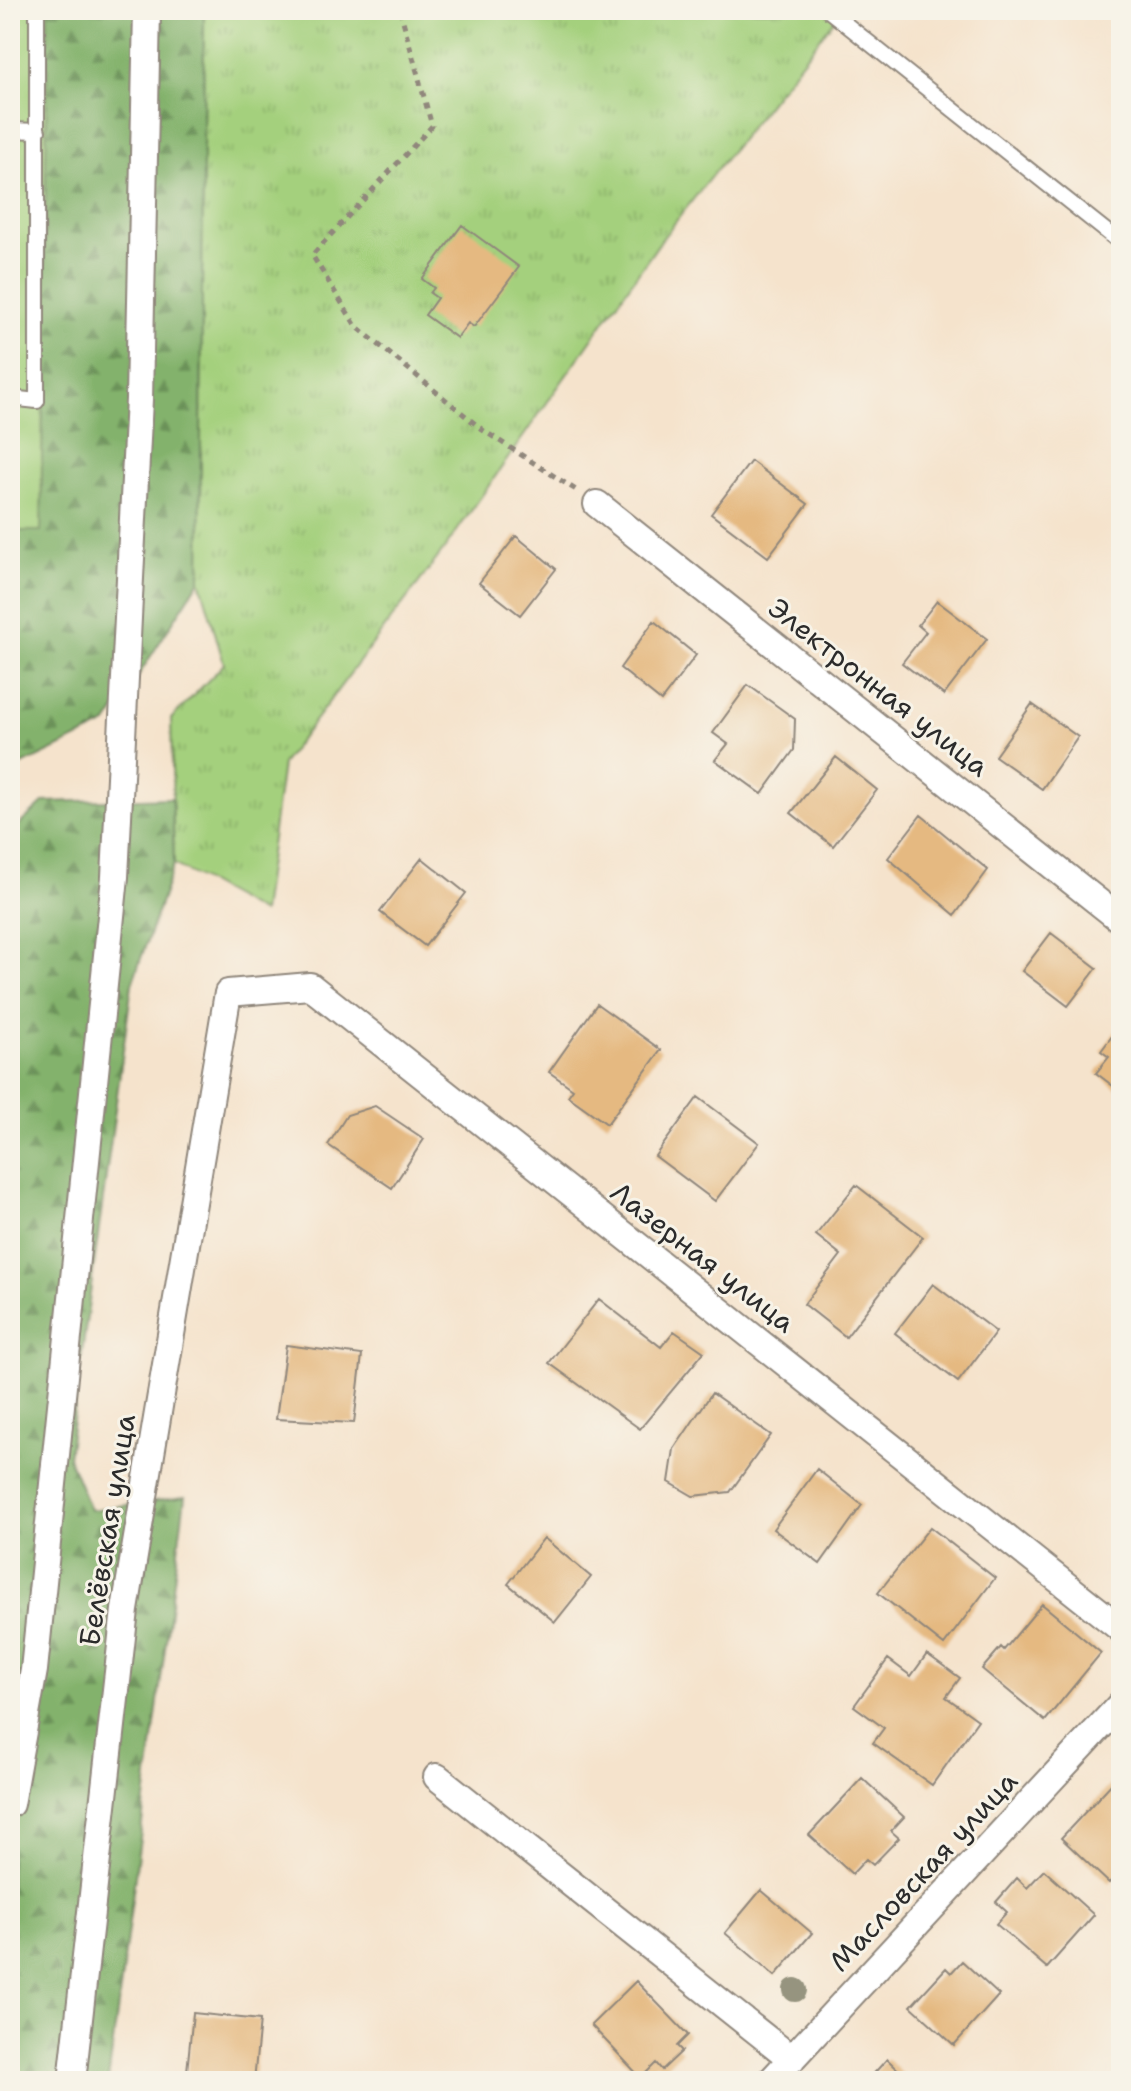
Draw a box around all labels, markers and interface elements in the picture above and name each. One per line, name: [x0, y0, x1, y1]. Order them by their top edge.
street label: Электронная улица: [761, 589, 997, 785]
street label: Лазерная улица: [603, 1173, 803, 1341]
street label: Белёвская улица: [70, 1411, 144, 1649]
street label: Масловская улица: [820, 1763, 1026, 1979]

